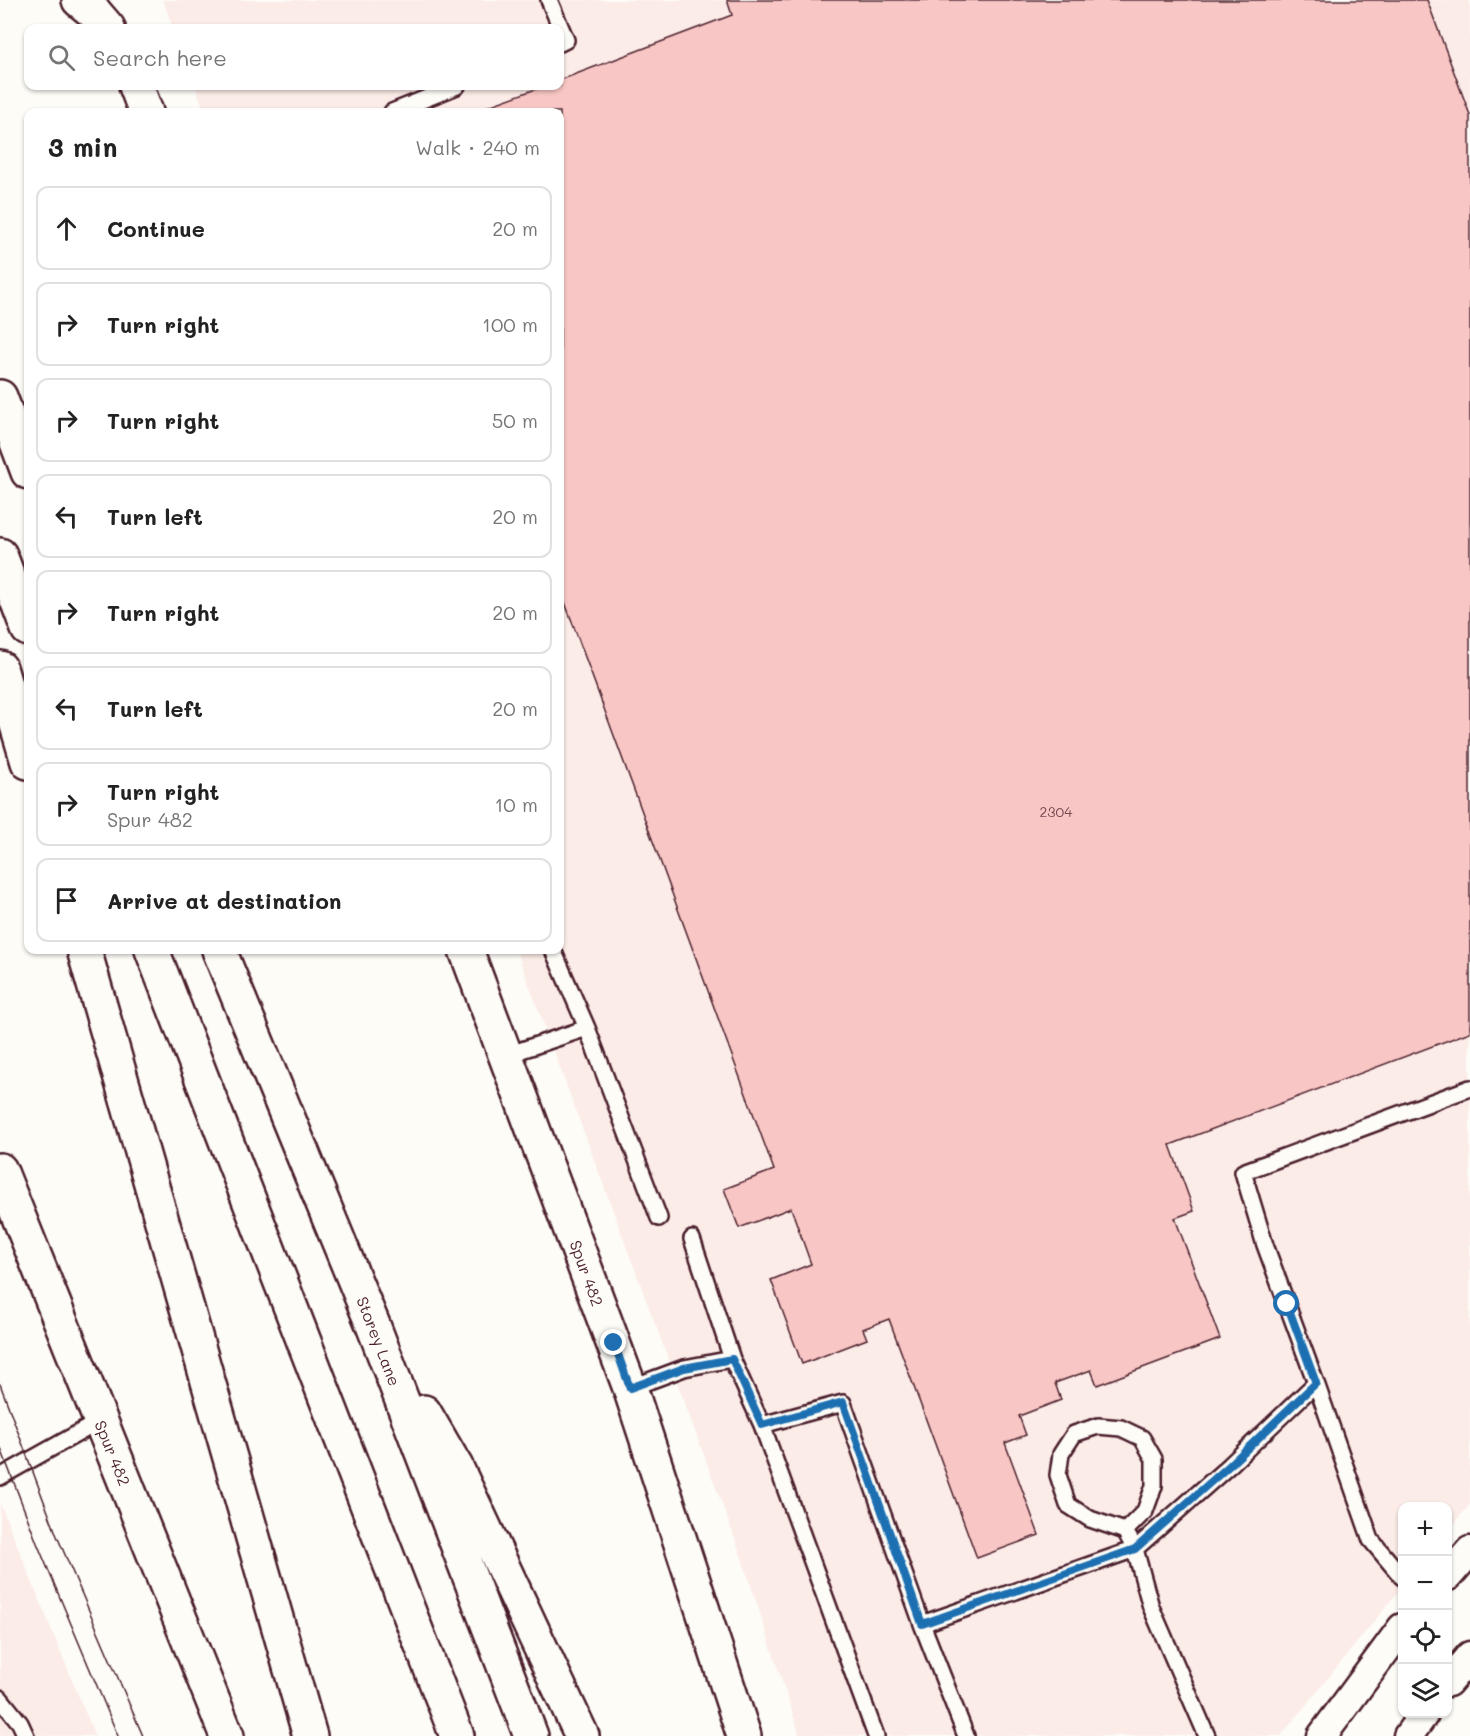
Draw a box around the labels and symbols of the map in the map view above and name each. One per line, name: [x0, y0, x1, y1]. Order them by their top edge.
house number: 2304: [1040, 802, 1073, 821]
street label: Spur 482: [565, 1237, 609, 1309]
route start: [1273, 1290, 1299, 1316]
street label: Storey Lane: [352, 1293, 406, 1389]
route end: [600, 1329, 626, 1355]
street label: Spur 482: [90, 1417, 136, 1489]

